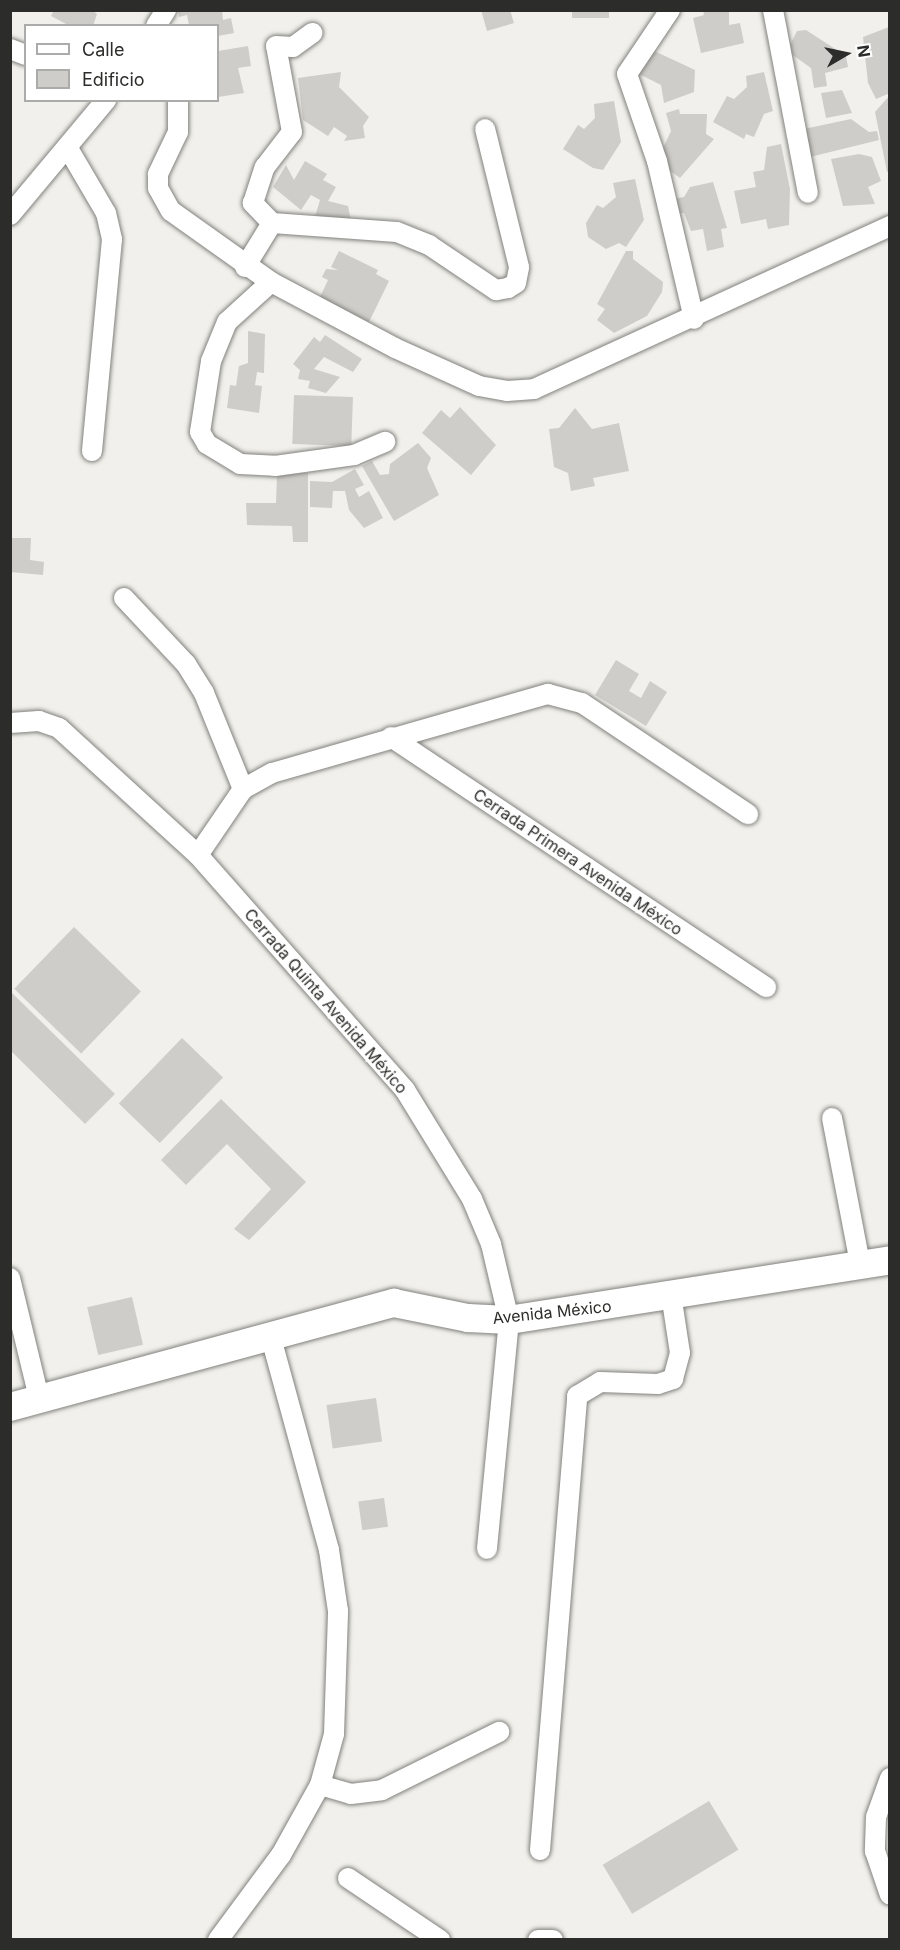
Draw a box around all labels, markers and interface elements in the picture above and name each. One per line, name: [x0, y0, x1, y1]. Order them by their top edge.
legend: [24, 24, 219, 102]
north arrow: [816, 24, 876, 84]
text: Calle: [82, 39, 124, 60]
text: N: [853, 44, 875, 59]
text: Edificio: [82, 69, 145, 90]
street label: Cerrada Primera Avenida México: [470, 785, 686, 939]
street label: Cerrada Quinta Avenida México: [240, 905, 412, 1097]
street label: Avenida México: [492, 1296, 612, 1328]

